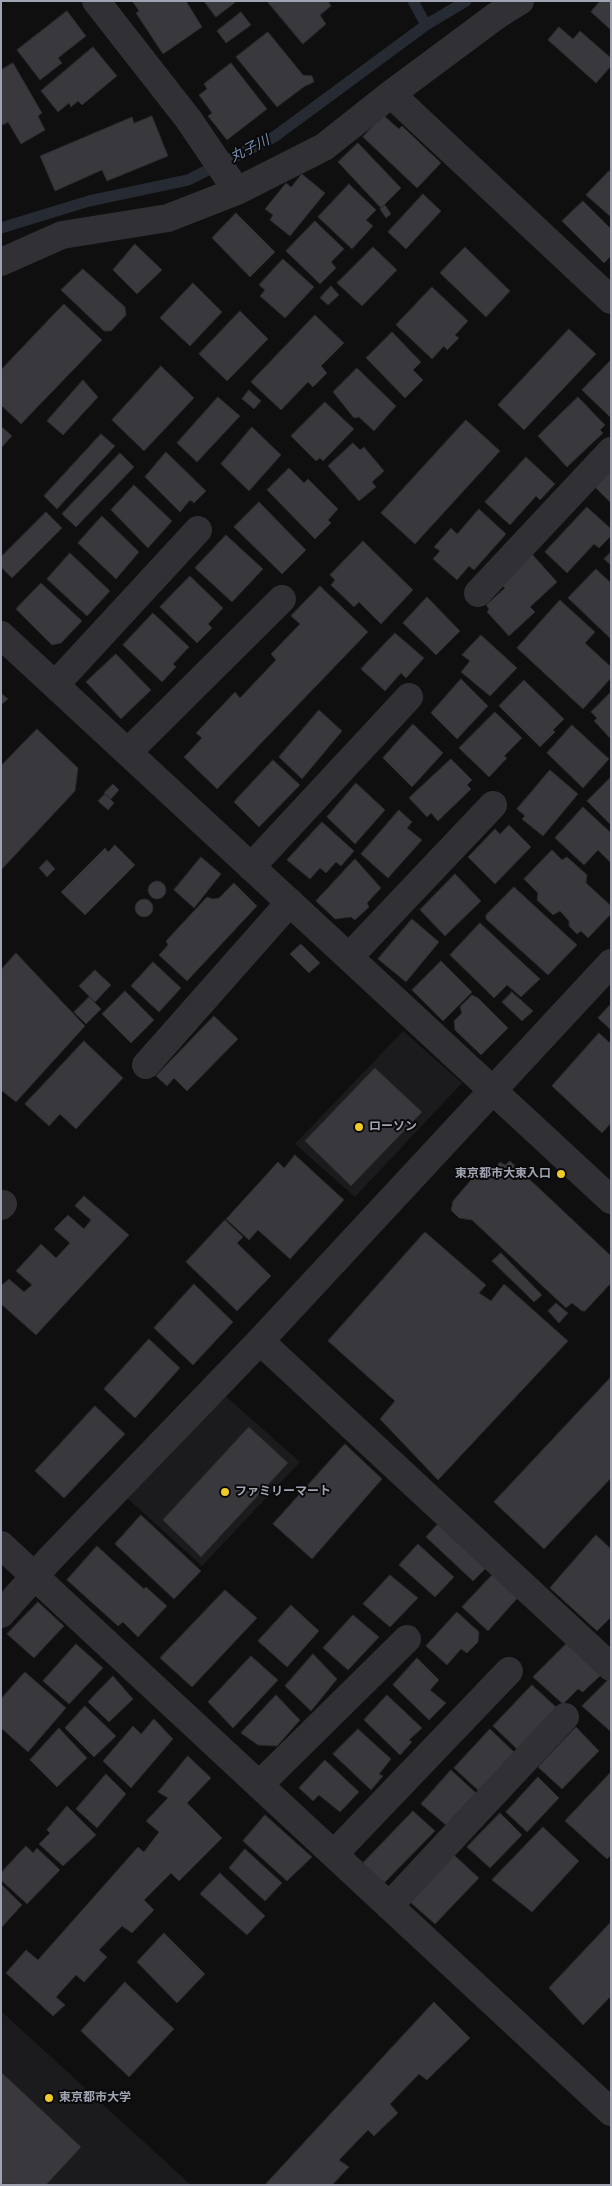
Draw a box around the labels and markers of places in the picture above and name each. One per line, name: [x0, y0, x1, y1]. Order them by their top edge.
place label: ローソン: [369, 1120, 417, 1134]
marker: ローソン: [353, 1121, 365, 1133]
place label: 東京都市大東入口: [455, 1167, 551, 1181]
marker: 東京都市大東入口: [555, 1168, 567, 1180]
place label: ファミリーマート: [235, 1485, 331, 1499]
marker: ファミリーマート: [219, 1486, 231, 1498]
place label: 東京都市大学: [59, 2091, 131, 2105]
marker: 東京都市大学: [43, 2092, 55, 2104]

